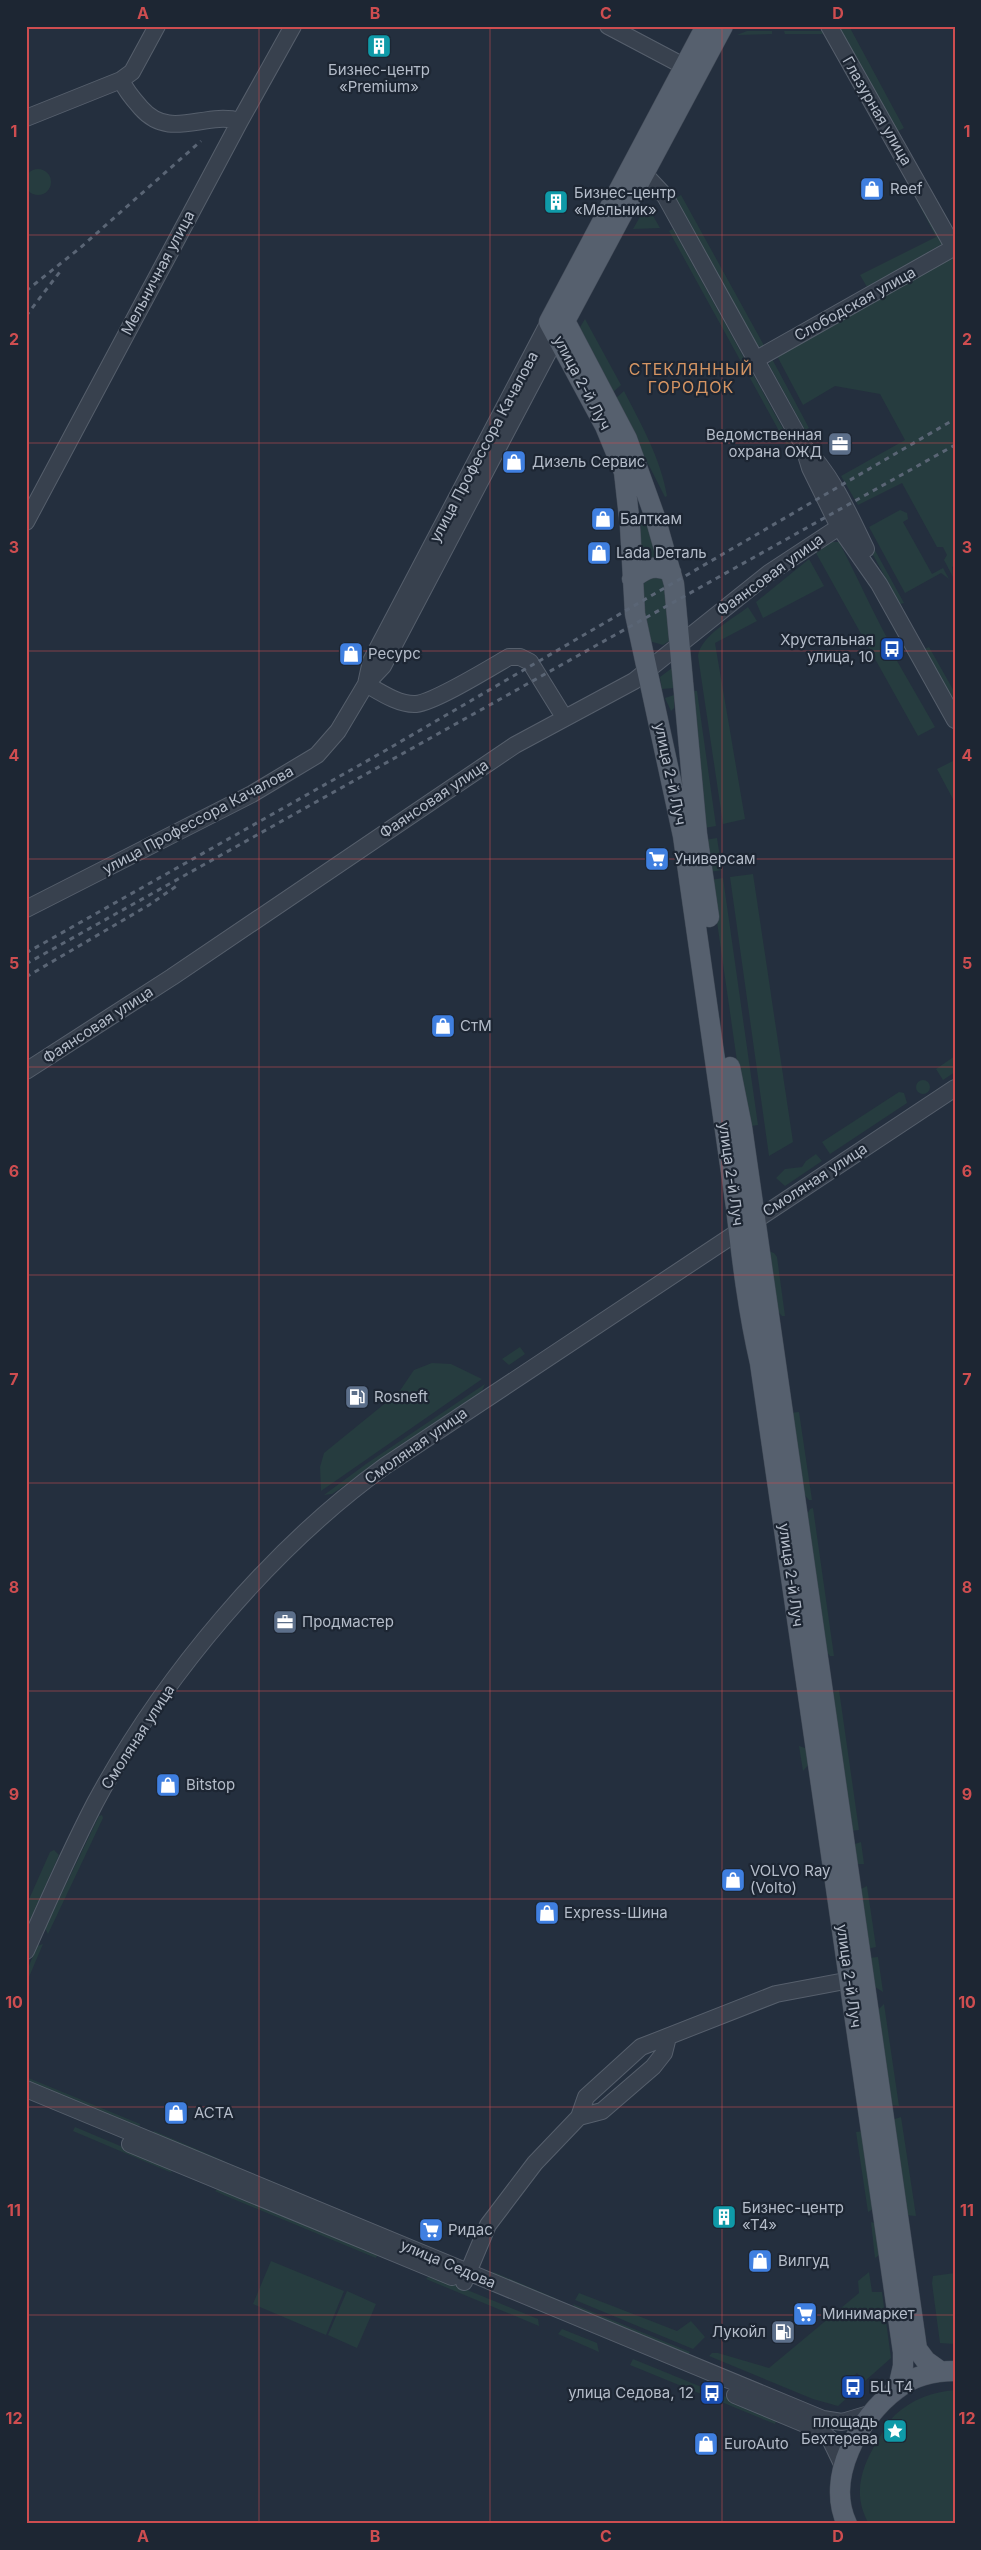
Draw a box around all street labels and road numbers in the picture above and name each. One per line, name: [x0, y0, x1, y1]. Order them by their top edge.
street label: Глазурная улица: [838, 53, 916, 169]
street label: Мельничная улица: [117, 207, 198, 338]
street label: Слободская улица: [791, 262, 919, 345]
street label: улица 2-й Луч: [550, 332, 615, 433]
street label: улица Профессора Качалова: [425, 348, 542, 545]
street label: Фаянсовая улица: [712, 529, 827, 620]
street label: улица 2-й Луч: [650, 721, 691, 827]
street label: Фаянсовая улица: [375, 755, 492, 842]
street label: улица Профессора Качалова: [99, 761, 296, 878]
street label: Фаянсовая улица: [39, 982, 156, 1067]
street label: улица 2-й Луч: [715, 1121, 748, 1227]
street label: Смоляная улица: [759, 1139, 871, 1220]
street label: Смоляная улица: [361, 1403, 471, 1488]
street label: улица 2-й Луч: [775, 1522, 808, 1628]
street label: Смоляная улица: [97, 1681, 178, 1793]
street label: улица 2-й Луч: [833, 1923, 866, 2029]
street label: улица Седова: [398, 2235, 499, 2292]

